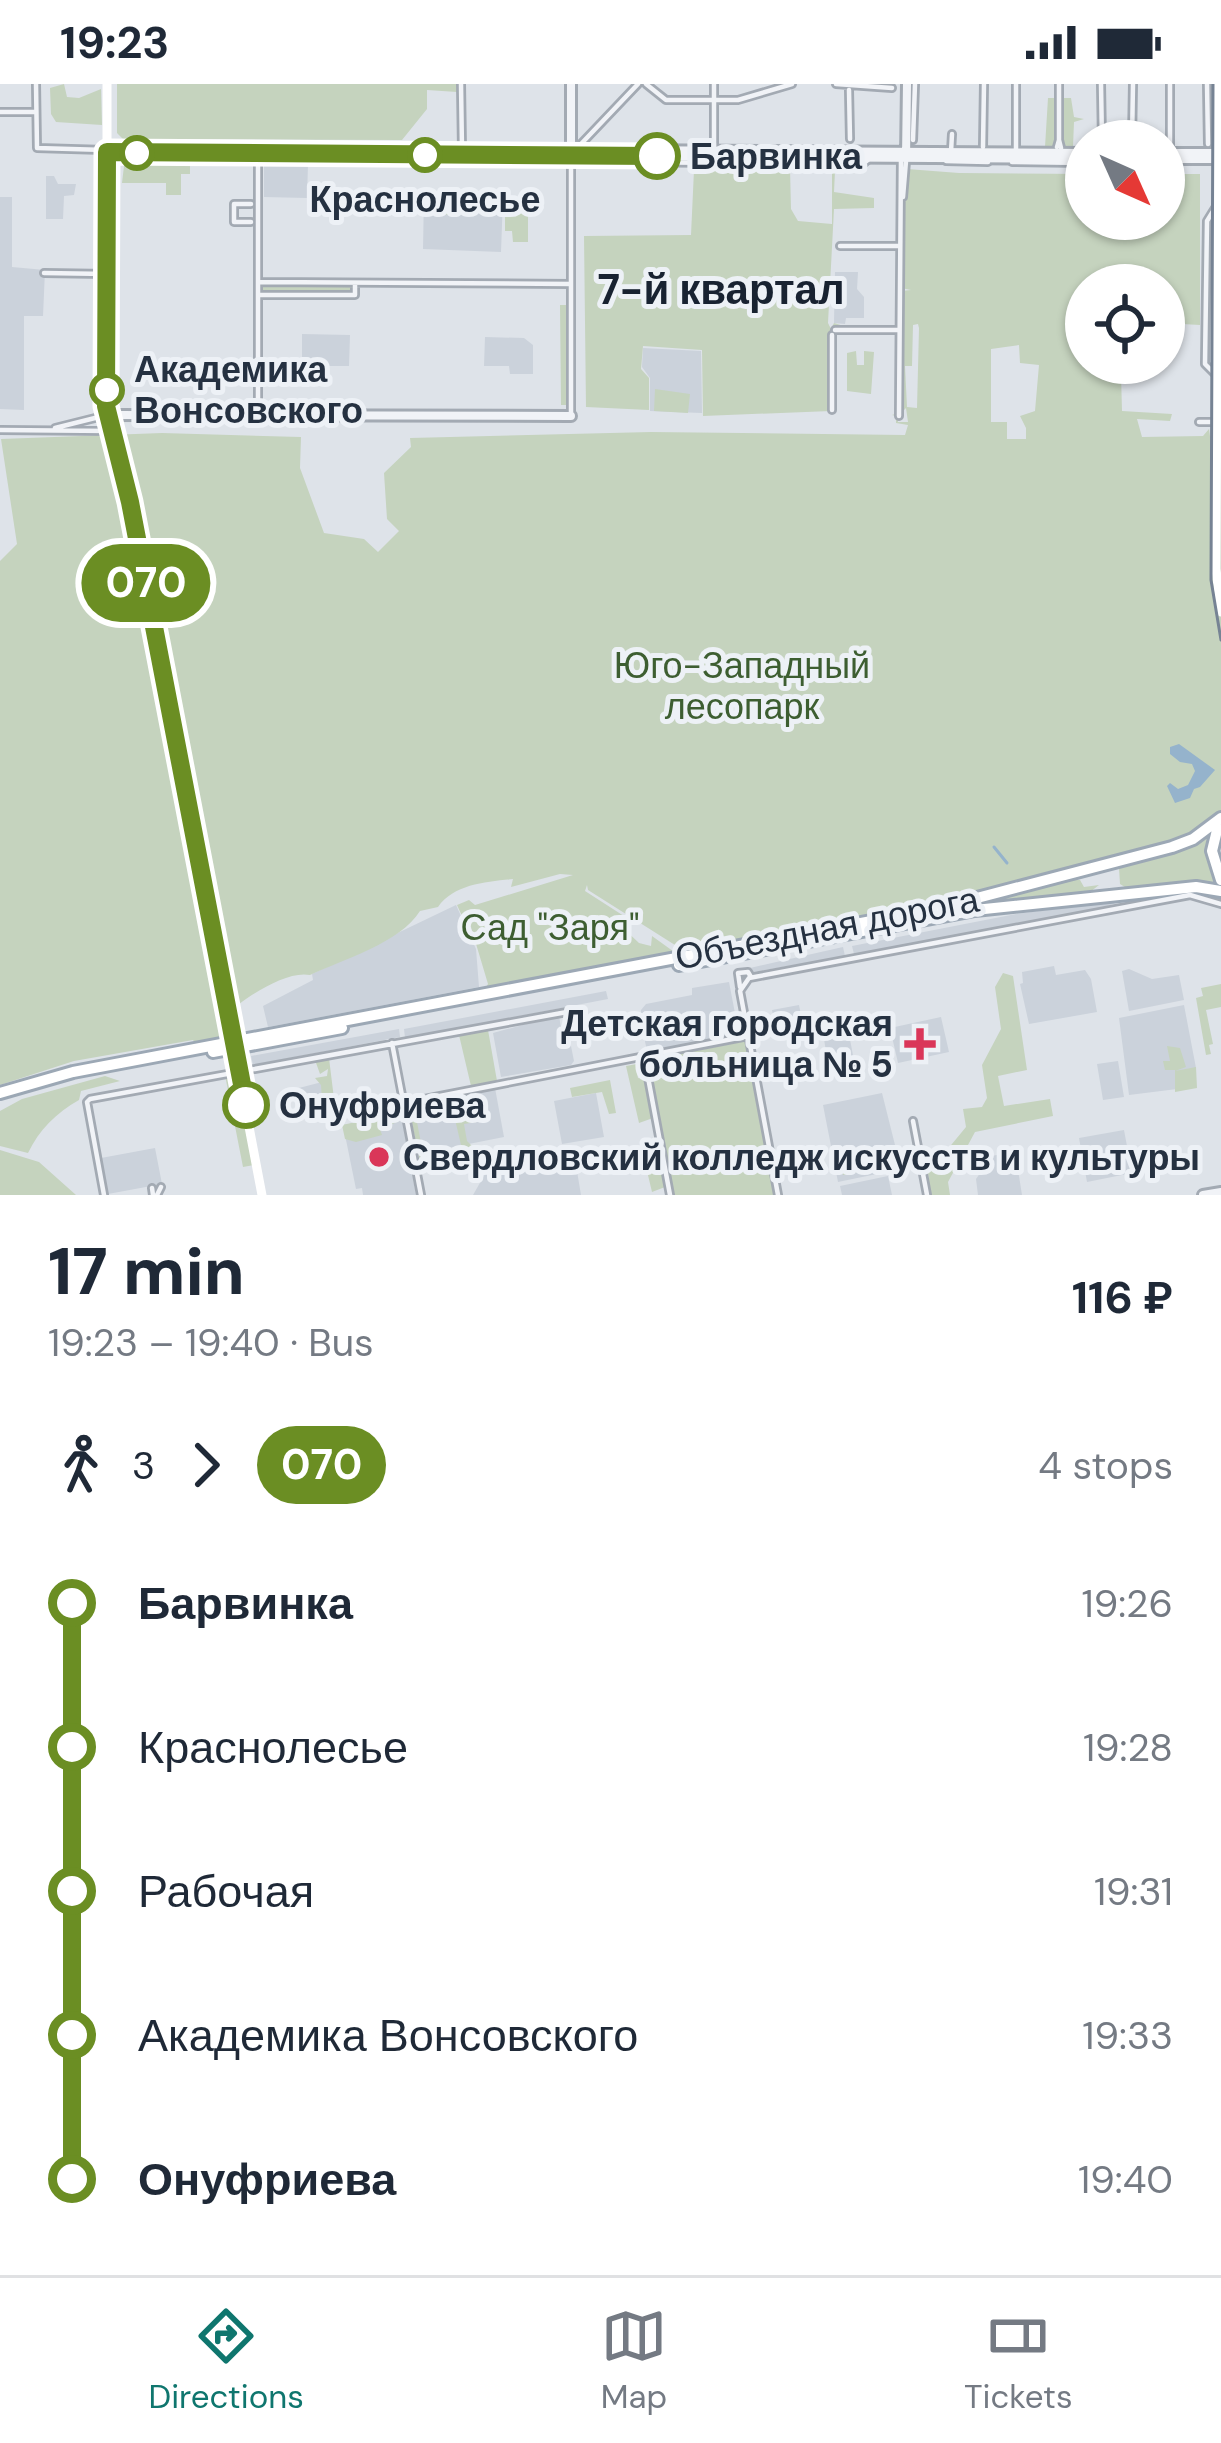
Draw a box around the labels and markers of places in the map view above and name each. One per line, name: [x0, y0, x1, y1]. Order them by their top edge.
place label: Барвинка: [690, 133, 863, 180]
marker: Барвинка: [635, 134, 679, 178]
unlabelled marker: [121, 137, 153, 169]
marker: Краснолесье: [409, 139, 441, 171]
place label: Краснолесье: [310, 176, 540, 223]
place label: Академика Вонсовского: [134, 346, 363, 434]
marker: Академика Вонсовского: [91, 374, 123, 406]
place label: Детская городская больница № 5: [561, 1000, 893, 1088]
marker: Детская городская больница № 5: [904, 1028, 936, 1060]
place label: Онуфриева: [279, 1082, 487, 1129]
marker: Онуфриева: [224, 1083, 268, 1127]
place label: Свердловский колледж искусств и культуры: [403, 1134, 1200, 1181]
marker: Свердловский колледж искусств и культуры: [366, 1144, 392, 1170]

